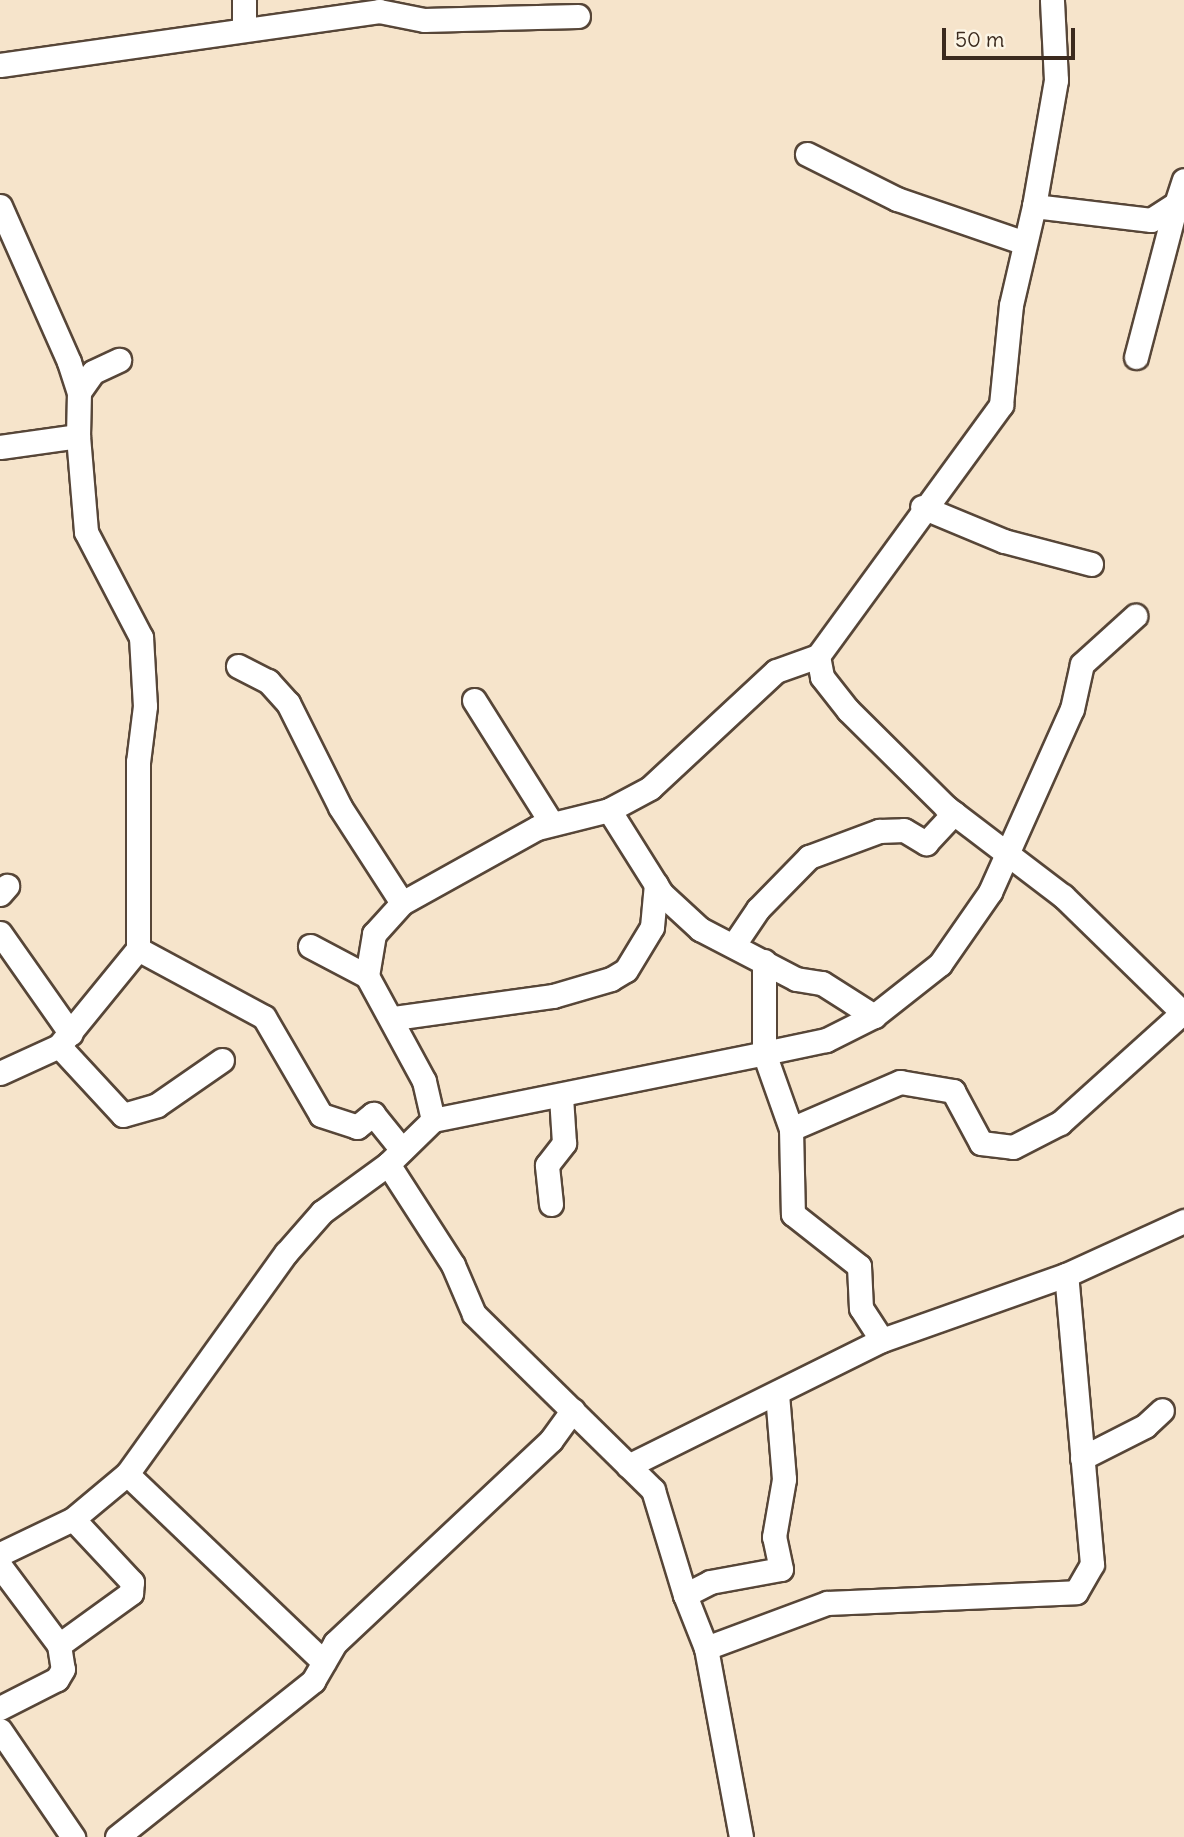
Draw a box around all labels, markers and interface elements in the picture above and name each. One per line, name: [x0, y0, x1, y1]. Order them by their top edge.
scale bar: [946, 14, 1079, 58]
text: 50 m: [955, 26, 1004, 53]

